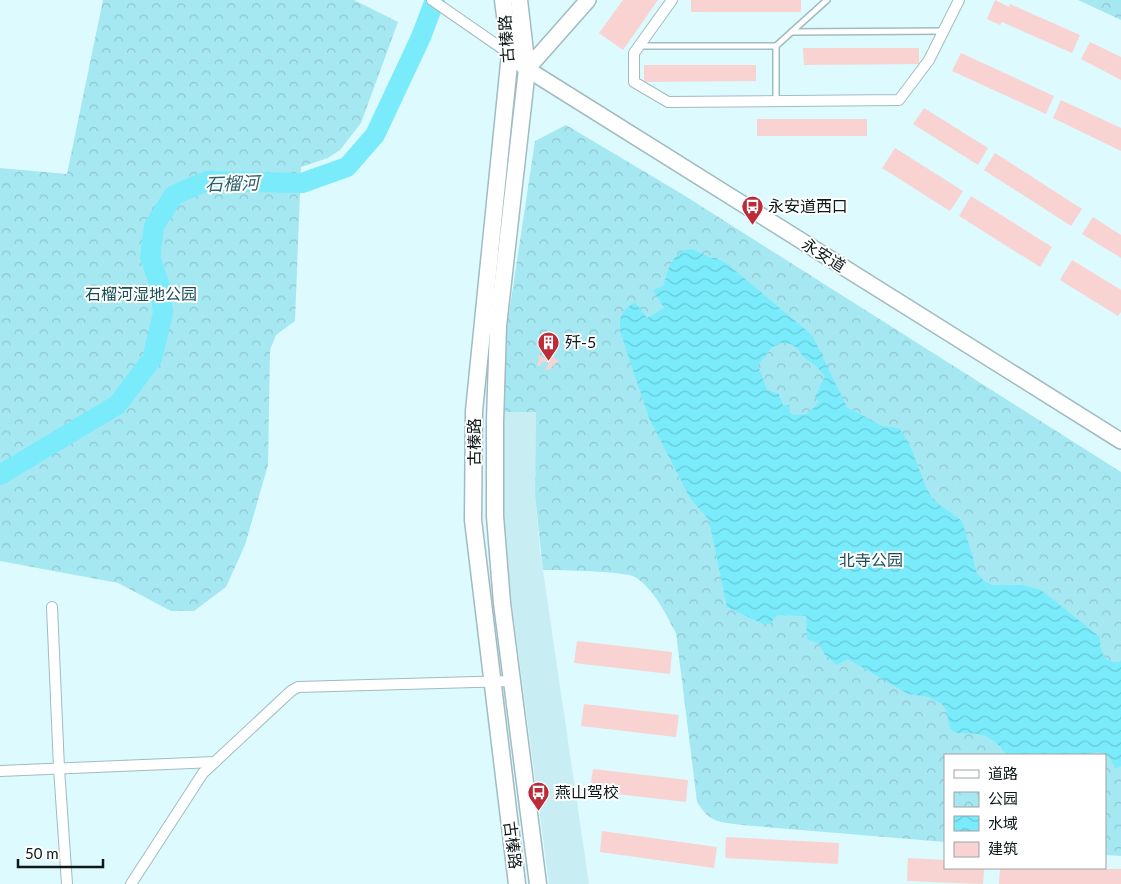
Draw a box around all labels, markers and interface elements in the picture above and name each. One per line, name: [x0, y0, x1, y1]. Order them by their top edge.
street label: 古榛路: [494, 14, 517, 64]
water label: 石榴河: [205, 171, 262, 195]
bus stop icon: 永安道西口: [740, 194, 764, 225]
place label: 永安道西口: [768, 196, 848, 215]
street label: 永安道: [799, 234, 850, 275]
park label: 石榴河湿地公园: [85, 284, 197, 303]
building icon: 歼-5: [537, 330, 561, 361]
place label: 歼-5: [565, 332, 596, 351]
street label: 古榛路: [464, 418, 483, 466]
park label: 北寺公园: [839, 550, 903, 569]
legend: [944, 754, 1106, 869]
text: 道路: [988, 764, 1018, 782]
bus stop icon: 燕山驾校: [527, 780, 551, 811]
place label: 燕山驾校: [555, 782, 619, 801]
text: 公园: [988, 789, 1018, 807]
text: 水域: [988, 814, 1018, 832]
street label: 古榛路: [501, 820, 526, 870]
scale bar: [18, 836, 102, 868]
text: 建筑: [988, 839, 1018, 857]
text: 50 m: [25, 844, 59, 862]

